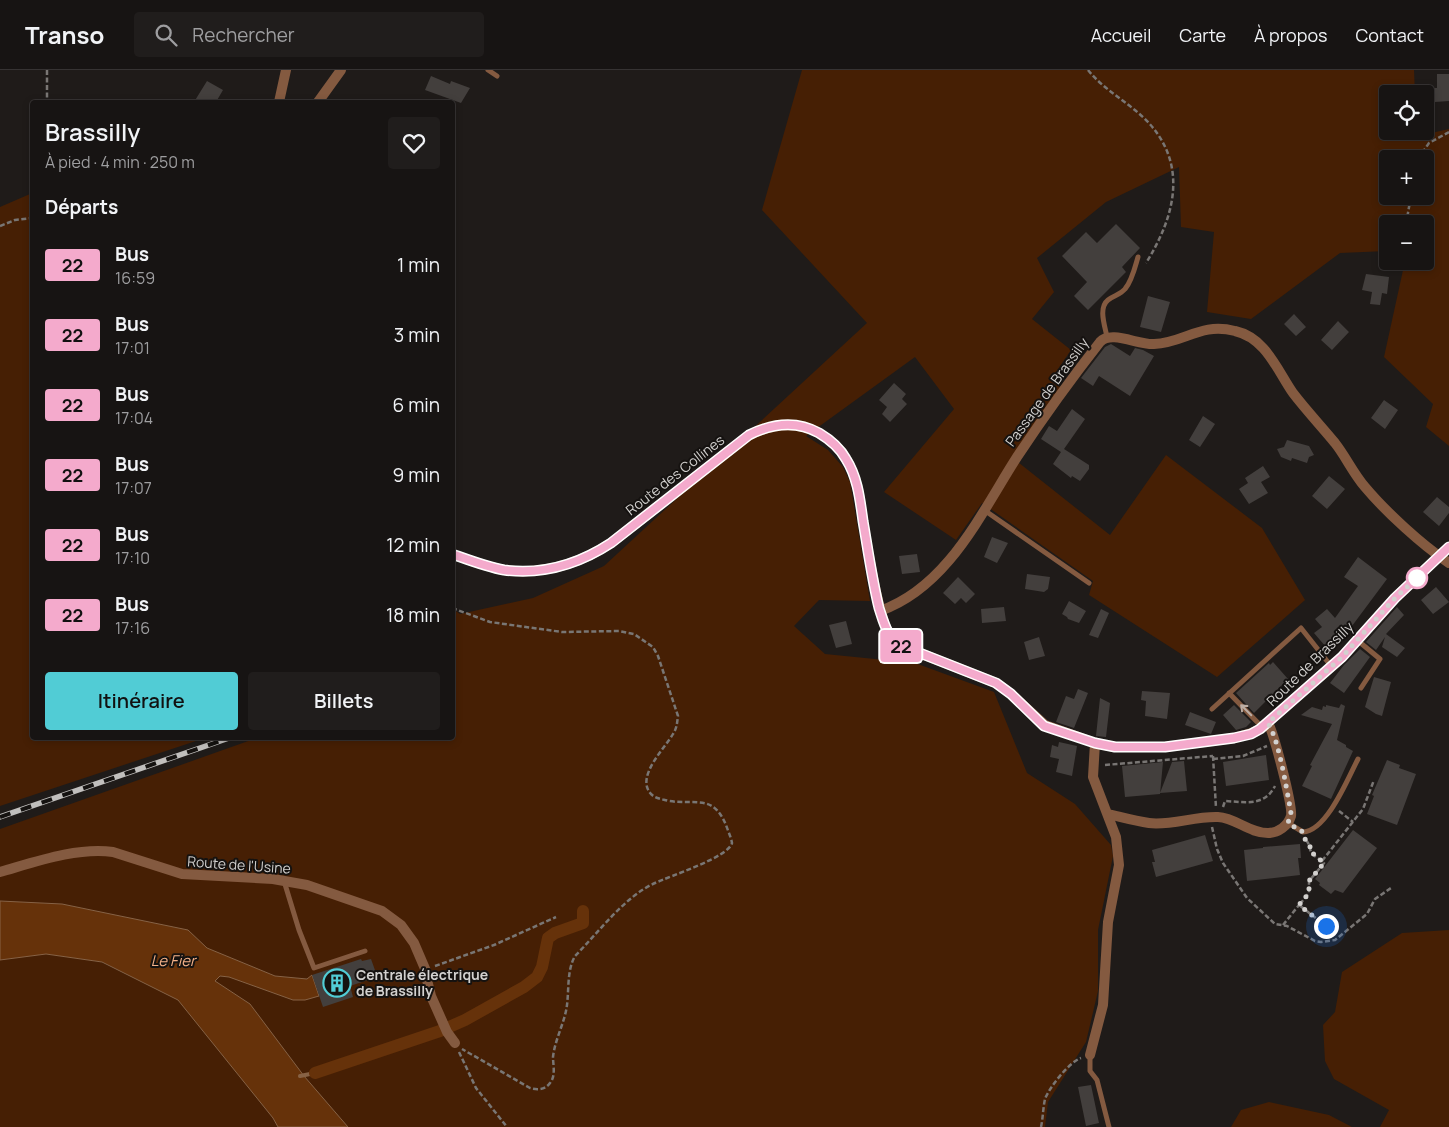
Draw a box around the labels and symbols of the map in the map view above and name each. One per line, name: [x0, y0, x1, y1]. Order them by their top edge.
street label: Passage de Brassilly: [1001, 333, 1093, 450]
street label: Route des Collines: [621, 430, 728, 519]
unlabelled marker: [1406, 567, 1428, 589]
street label: Route de Brassilly: [1262, 617, 1358, 710]
line badge: 22: [878, 630, 924, 662]
one-way arrow: [1240, 704, 1252, 716]
street label: Route de l'Usine: [187, 851, 291, 878]
your location: [1314, 914, 1339, 939]
water label: Le Fier: [151, 950, 198, 971]
place label: Centrale électrique de Brassilly: [356, 965, 488, 1000]
building icon: Centrale électrique de Brassilly: [322, 968, 352, 998]

